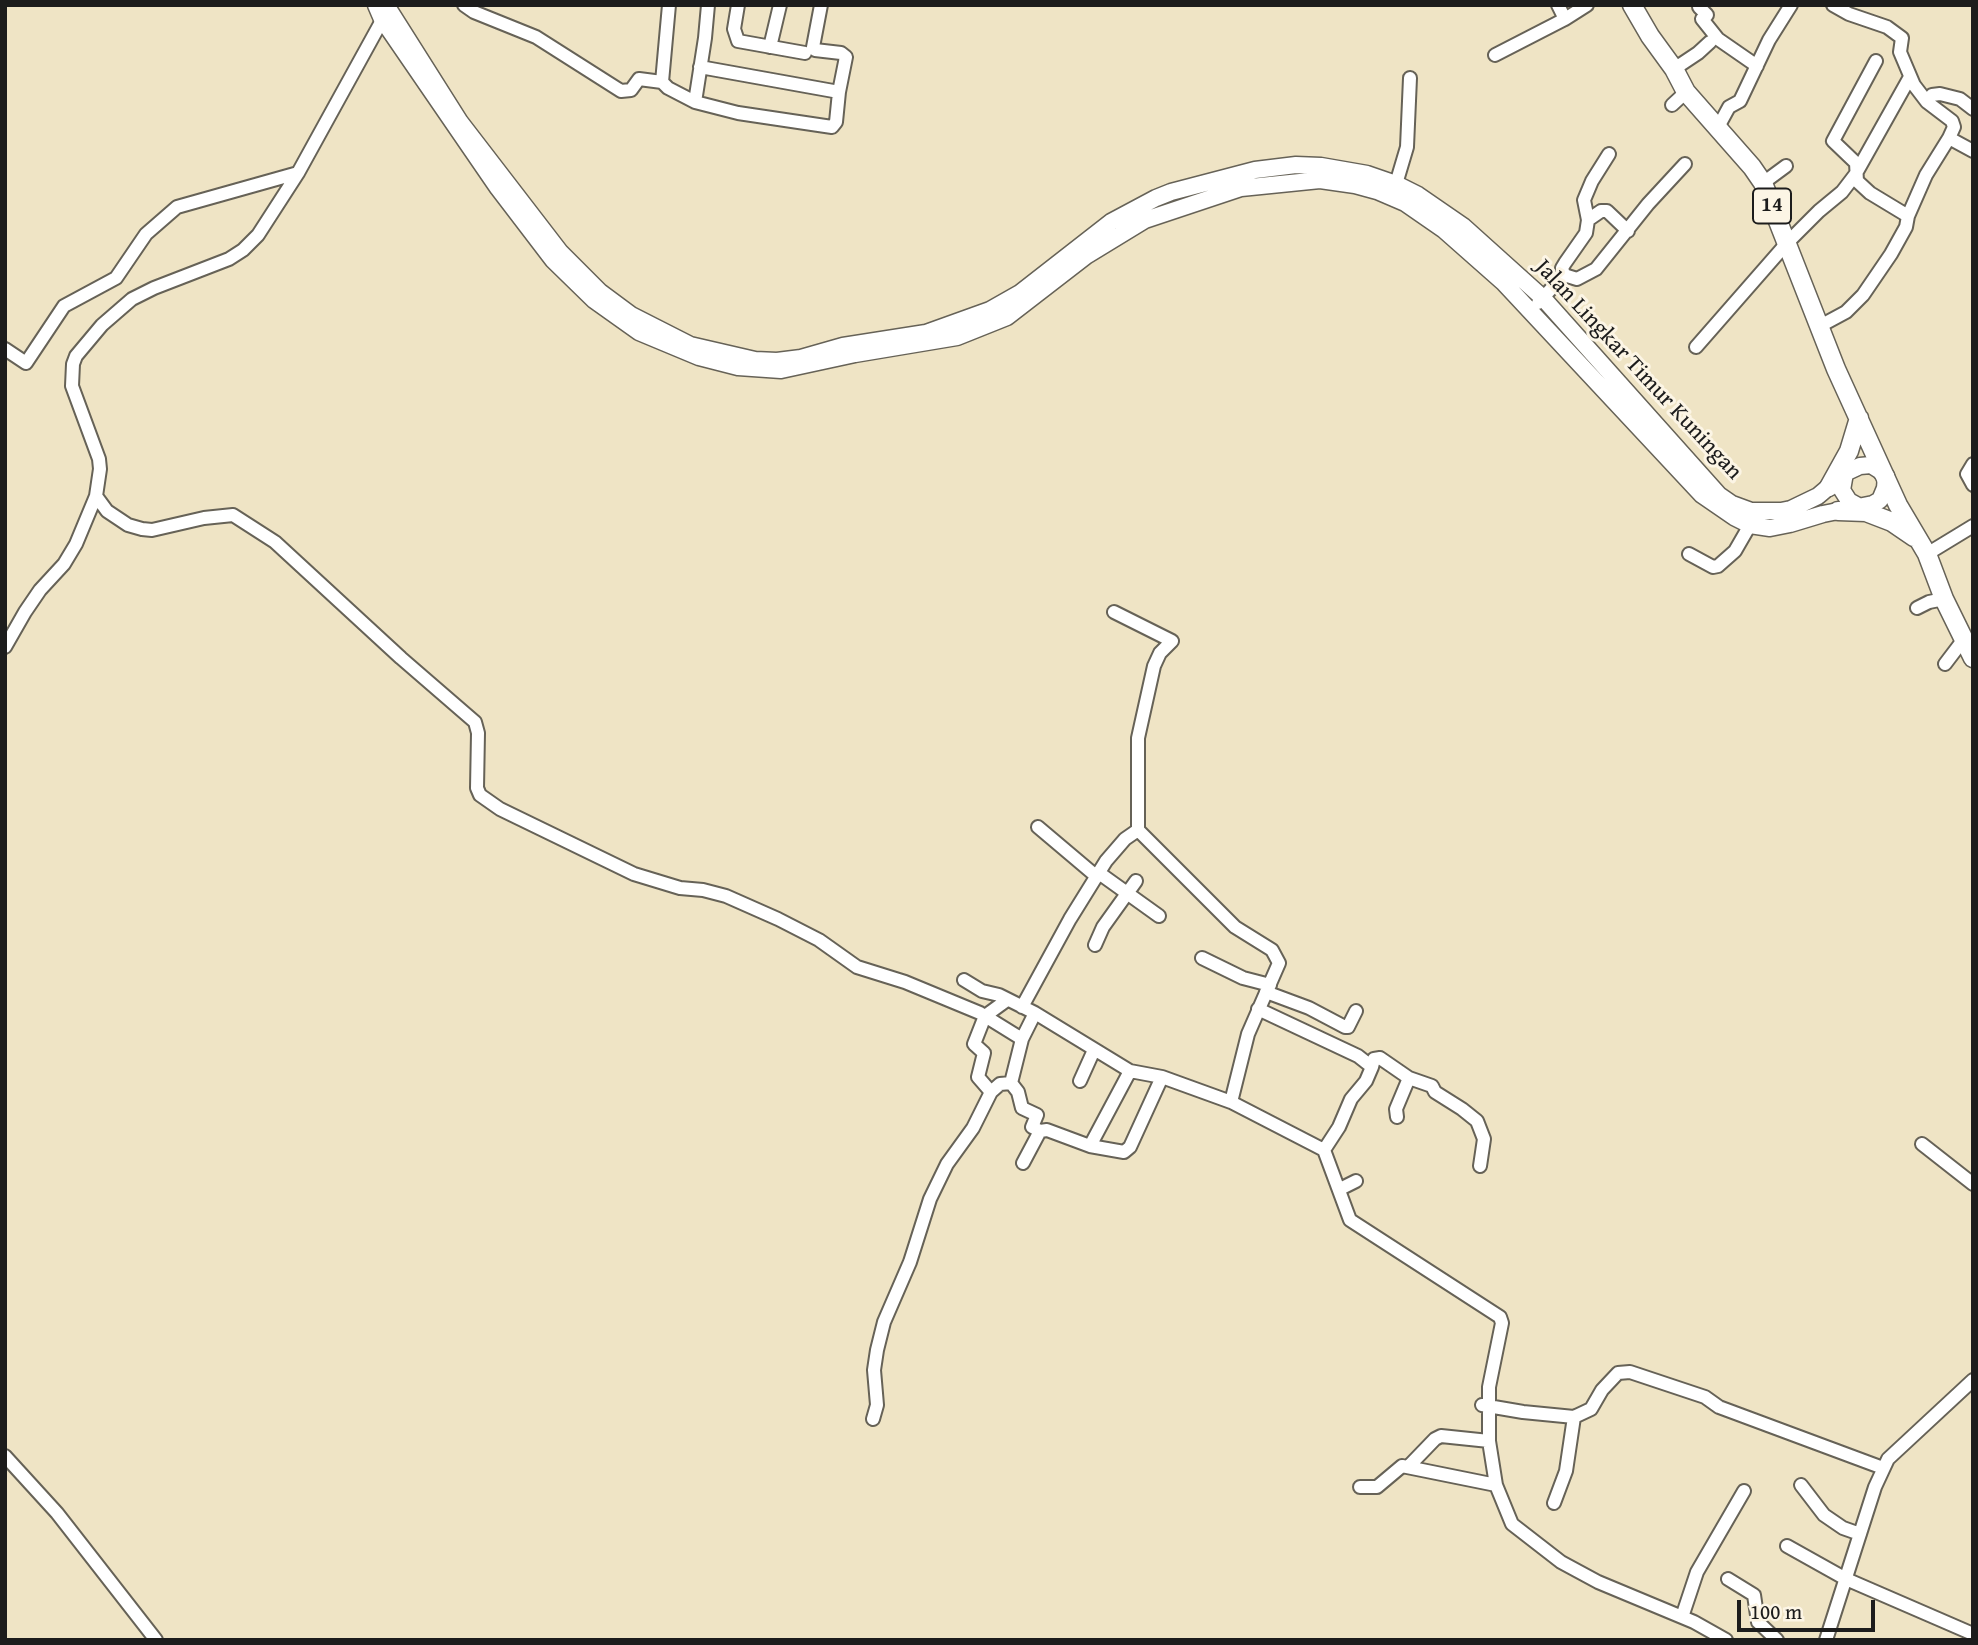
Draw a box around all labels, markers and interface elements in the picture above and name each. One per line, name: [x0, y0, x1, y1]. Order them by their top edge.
road number: 14: [1753, 188, 1791, 224]
street label: Jalan Lingkar Timur Kuningan: [1529, 254, 1747, 486]
scale bar: [1740, 1586, 1878, 1630]
text: 100 m: [1750, 1596, 1802, 1627]

